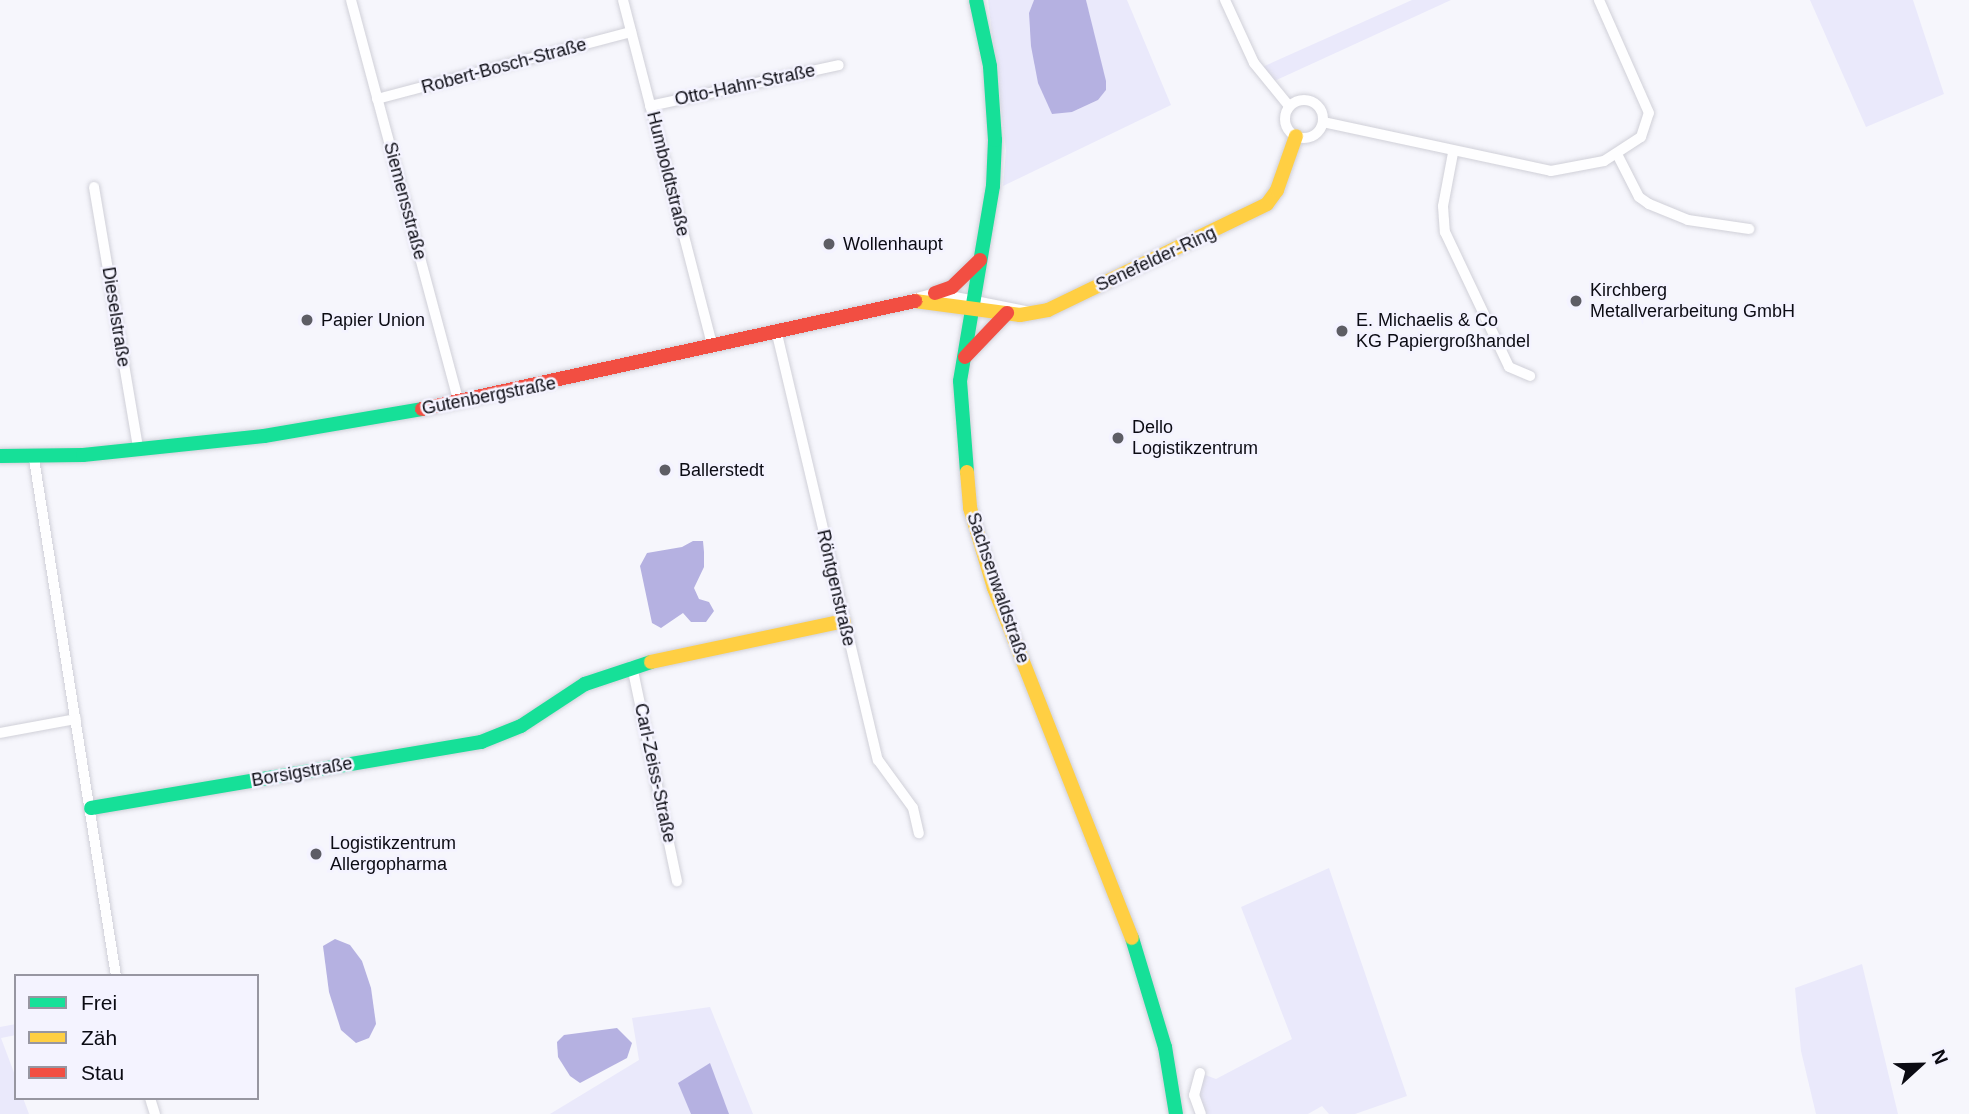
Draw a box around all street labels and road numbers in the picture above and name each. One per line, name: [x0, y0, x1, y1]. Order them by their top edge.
street label: Robert-Bosch-Straße: [419, 34, 589, 98]
street label: Otto-Hahn-Straße: [673, 60, 817, 110]
street label: Humboldtstraße: [642, 109, 694, 239]
street label: Siemensstraße: [379, 140, 431, 262]
street label: Senefelder-Ring: [1092, 222, 1220, 296]
street label: Dieselstraße: [97, 265, 135, 369]
street label: Gutenbergstraße: [420, 372, 558, 420]
street label: Sachsenwaldstraße: [962, 510, 1034, 666]
street label: Röntgenstraße: [812, 528, 860, 648]
street label: Carl-Zeiss-Straße: [630, 701, 680, 845]
street label: Borsigstraße: [250, 753, 354, 791]

